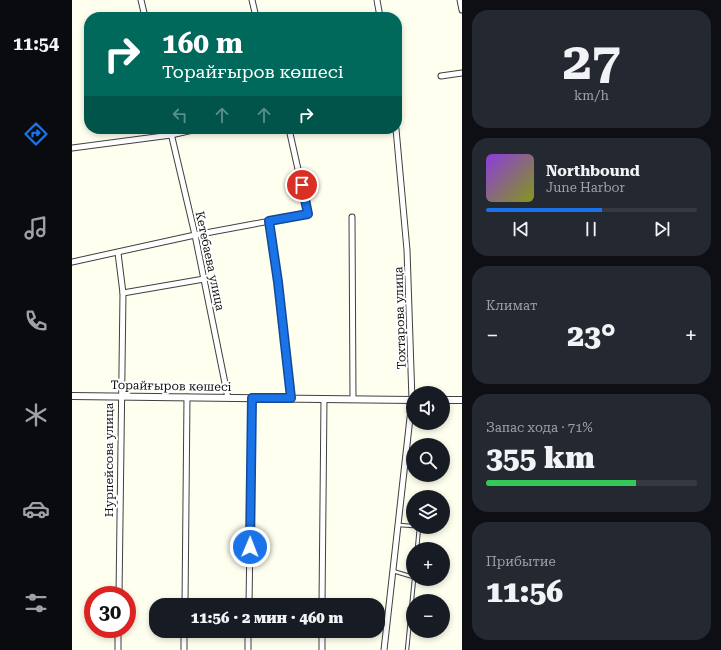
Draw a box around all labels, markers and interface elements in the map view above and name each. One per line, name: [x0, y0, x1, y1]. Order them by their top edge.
text: 160 m: [162, 27, 243, 60]
icon: right: [96, 28, 148, 80]
text: 27: [562, 31, 621, 92]
text: 11:54: [13, 33, 59, 54]
text: Торайғыров көшесі: [162, 61, 344, 82]
text: km/h: [574, 88, 609, 103]
icon: left: [169, 104, 191, 126]
icon: ahead: [211, 104, 233, 126]
icon: ahead: [253, 104, 275, 126]
icon: right: [295, 104, 317, 126]
icon: directions: [22, 120, 50, 148]
text: Northbound: [546, 162, 640, 180]
pin: [285, 168, 319, 202]
icon: arrive: [291, 174, 313, 196]
text: June Harbor: [546, 180, 625, 195]
street label: Кетебаева улица: [193, 210, 227, 313]
icon: music: [22, 214, 50, 242]
icon: previous: [510, 218, 532, 240]
icon: pause: [580, 218, 602, 240]
icon: next: [651, 218, 673, 240]
street label: Тохтарова улица: [391, 266, 409, 370]
text: Климат: [486, 298, 537, 313]
icon: phone: [22, 307, 50, 335]
text: 23°: [567, 318, 616, 353]
text: −: [486, 323, 498, 348]
text: +: [685, 323, 697, 348]
street label: Торайғыров көшесі: [110, 378, 232, 394]
map controls: [406, 386, 450, 638]
button: sound: [406, 386, 450, 430]
icon: climate: [22, 401, 50, 429]
street label: Нурпейсова улица: [102, 402, 116, 517]
text: Запас хода · 71%: [486, 420, 593, 435]
button: search: [406, 438, 450, 482]
text: 355 km: [486, 440, 595, 475]
button: layers: [406, 490, 450, 534]
icon: car: [22, 495, 50, 523]
position arrow: [229, 526, 271, 568]
button: +: [406, 542, 450, 586]
text: Прибытие: [486, 554, 556, 569]
text: 11:56: [486, 574, 563, 609]
speed limit sign: 30: [84, 586, 136, 638]
icon: filters: [22, 589, 50, 617]
button: −: [406, 594, 450, 638]
text: 11:56 · 2 мин · 460 m: [191, 609, 343, 627]

